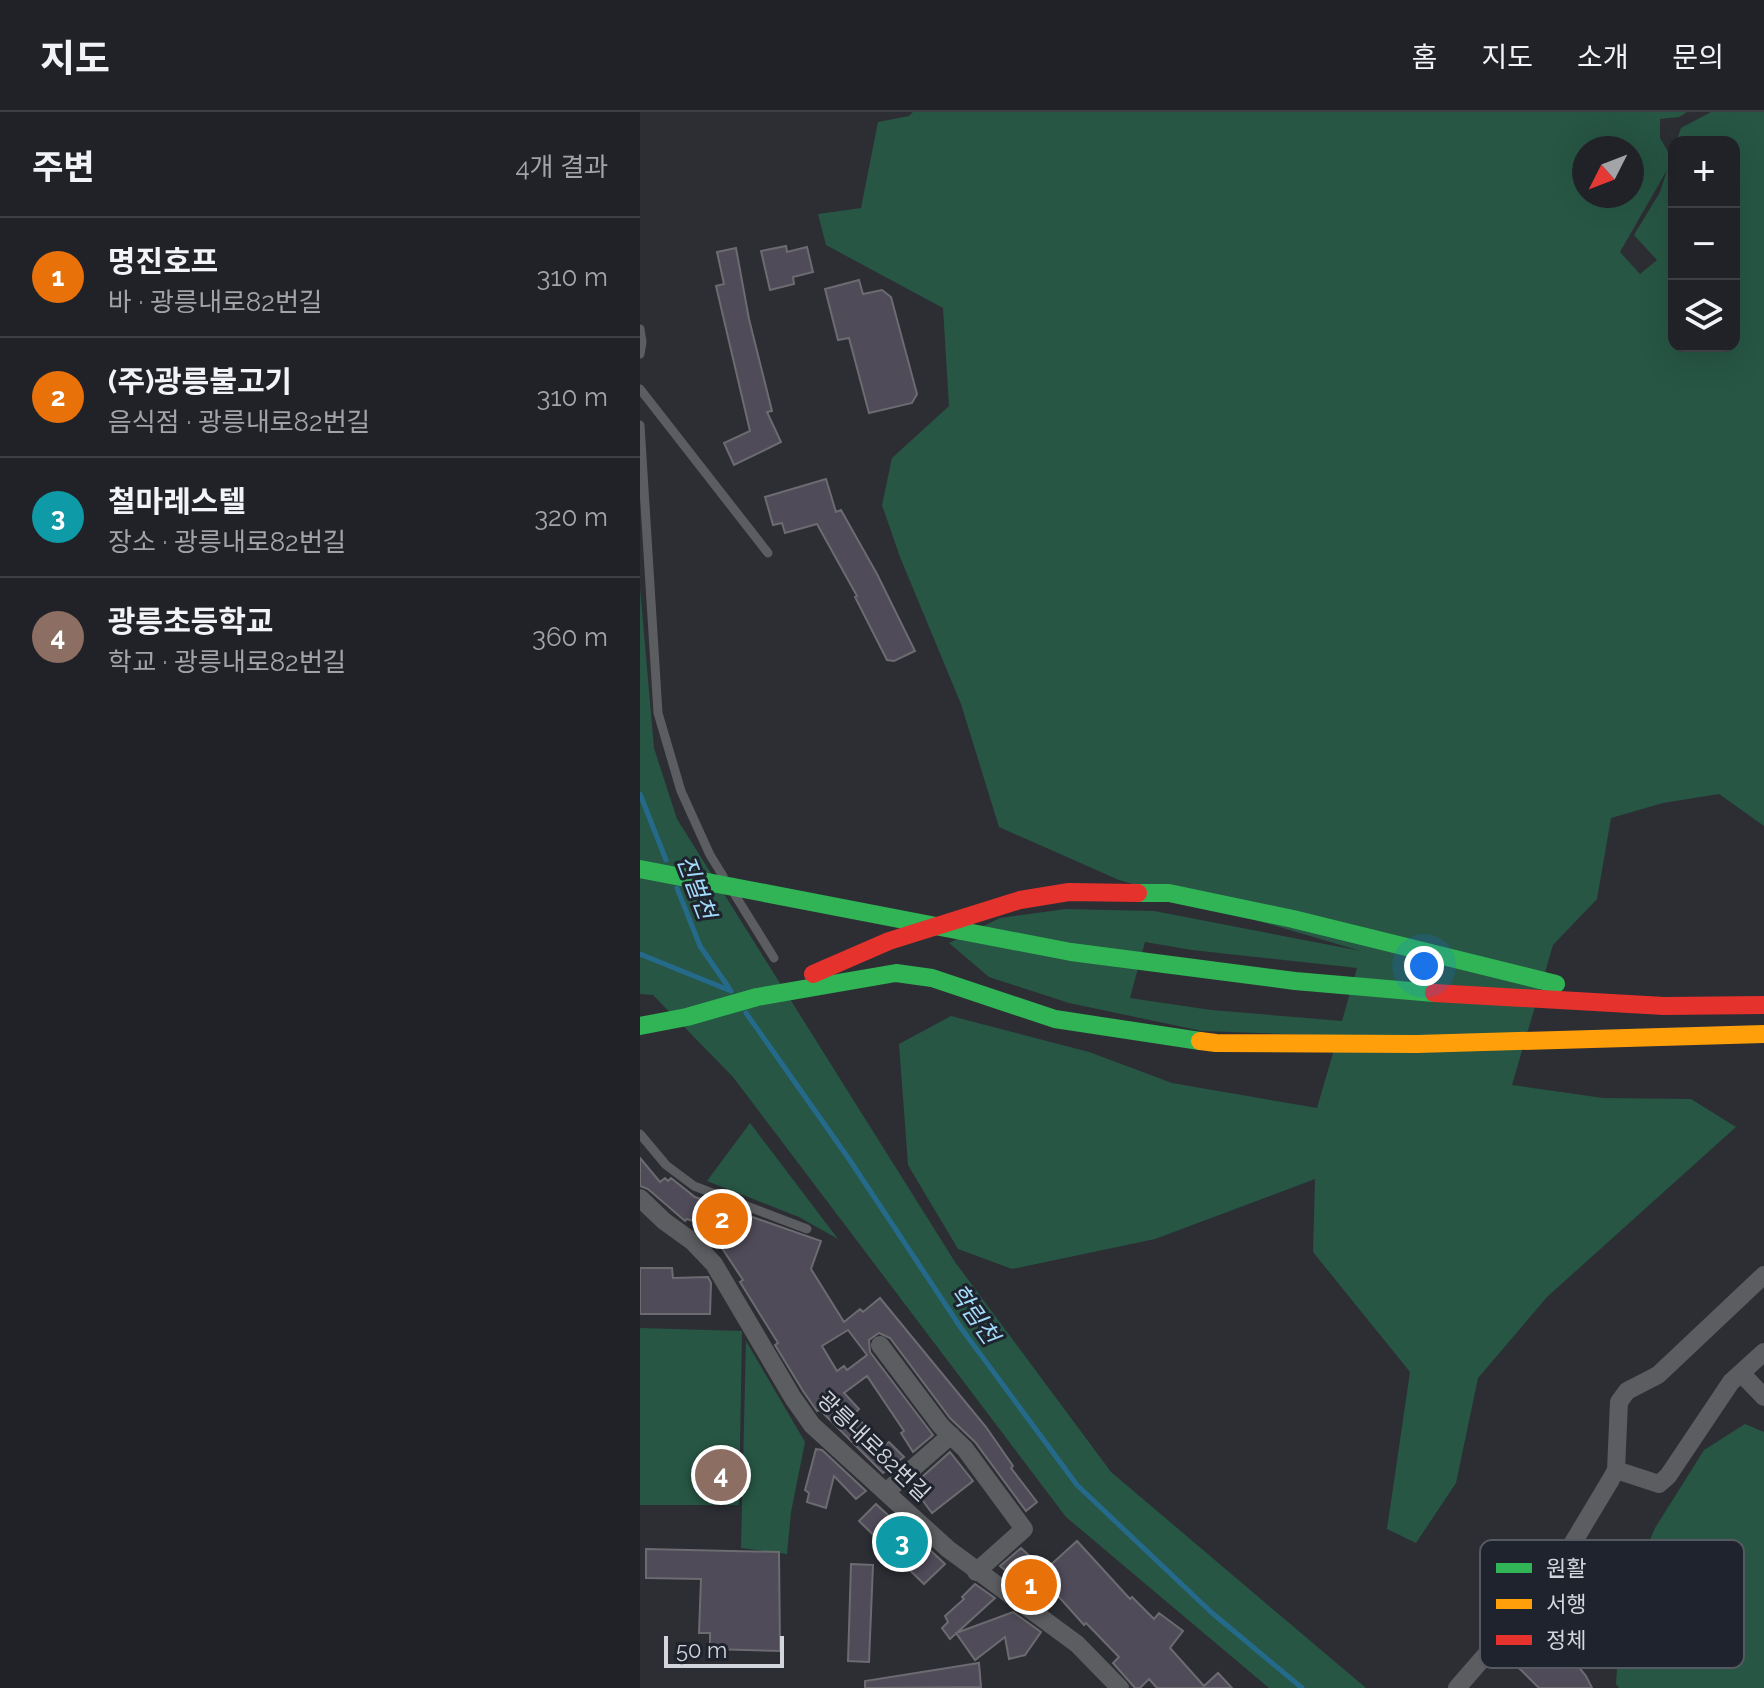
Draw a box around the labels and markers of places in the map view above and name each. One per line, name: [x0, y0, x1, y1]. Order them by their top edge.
pin: 2: [696, 1189, 748, 1249]
pin: 4: [695, 1445, 747, 1505]
pin: 3: [876, 1512, 928, 1572]
pin: 1: [1005, 1555, 1057, 1615]

